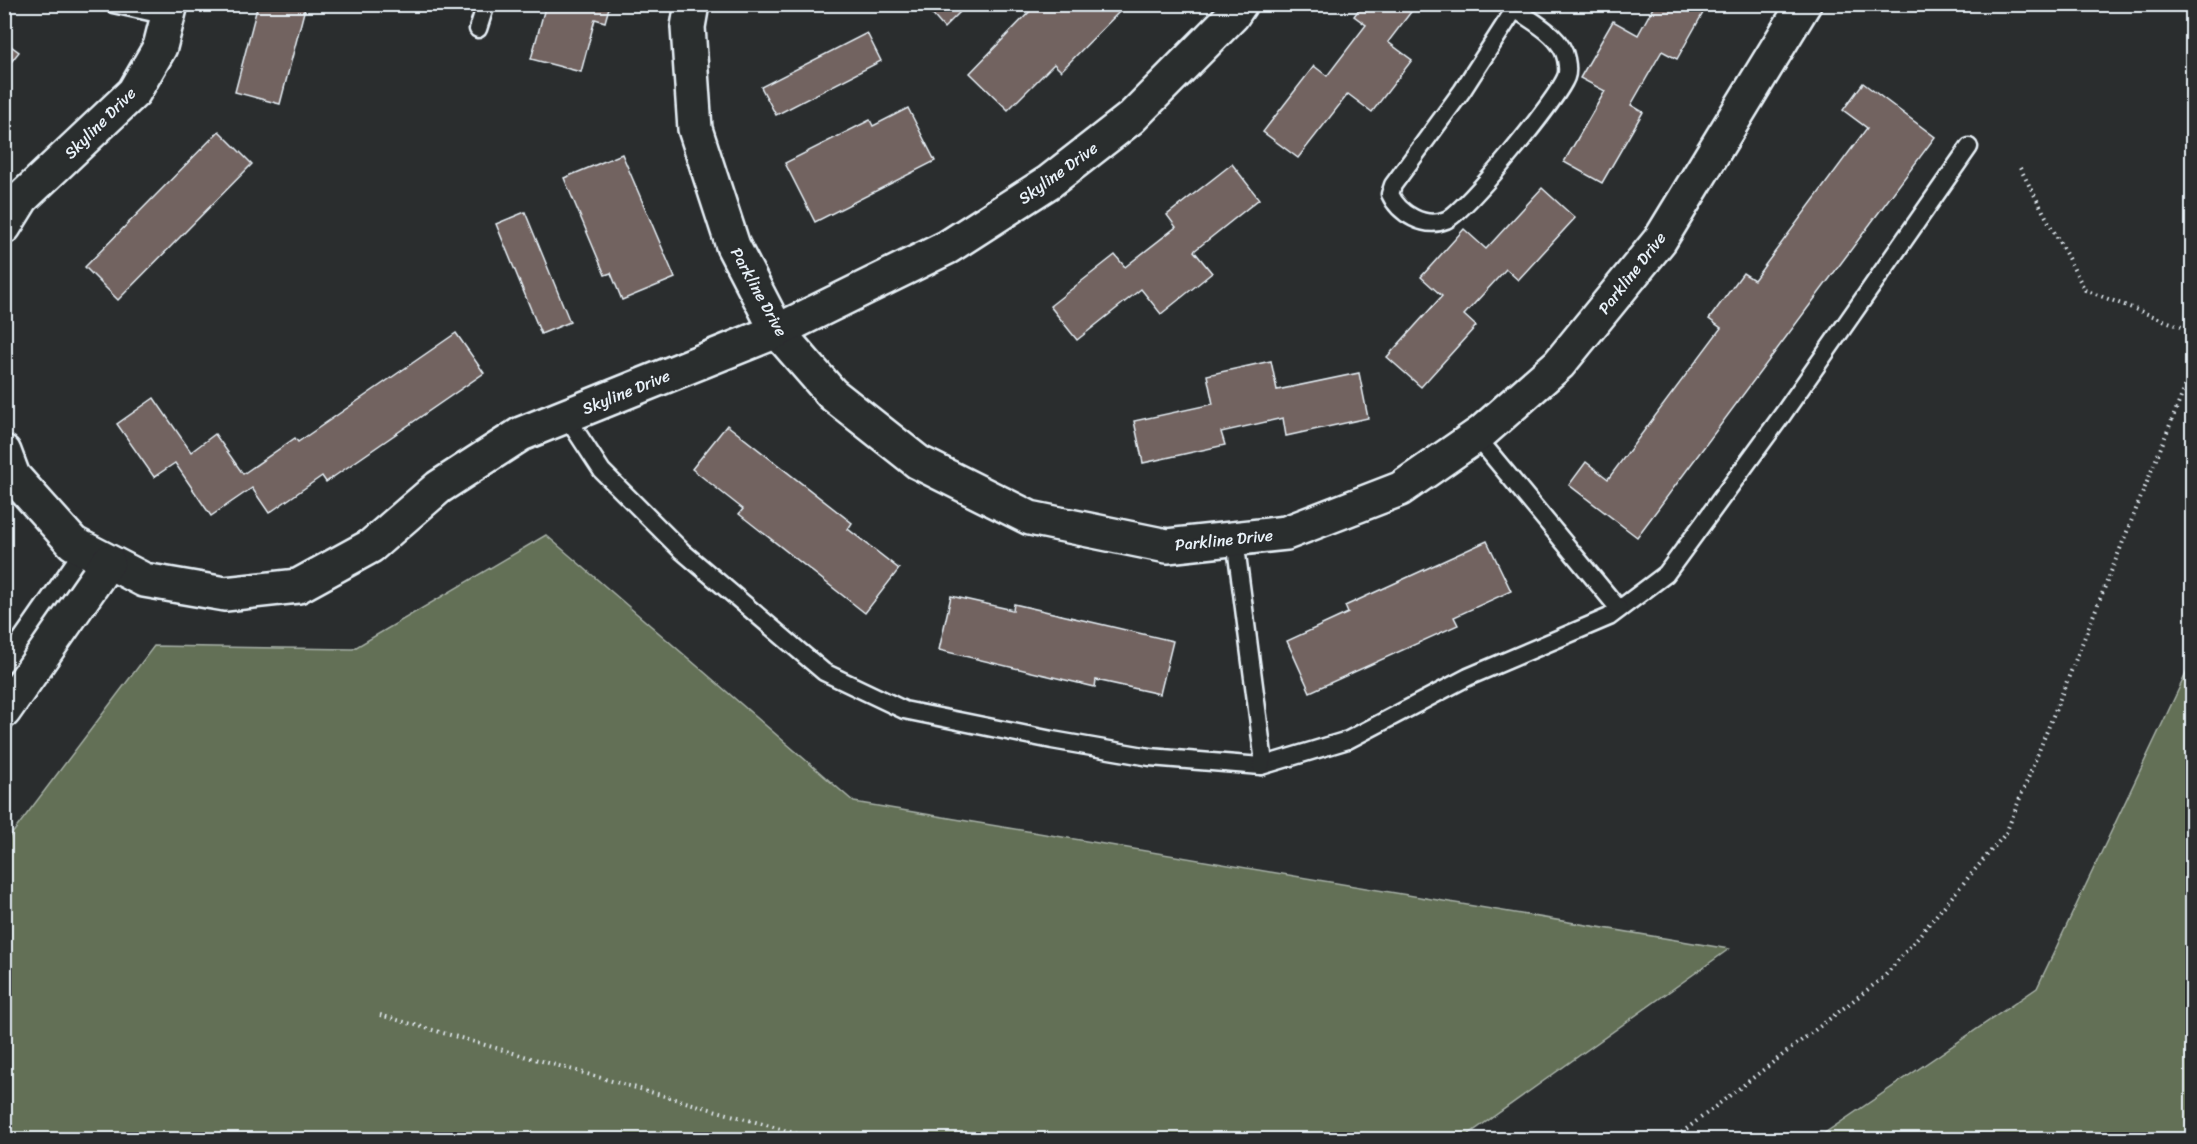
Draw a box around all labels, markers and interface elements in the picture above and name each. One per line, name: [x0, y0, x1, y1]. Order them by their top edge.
street label: Skyline Drive: [57, 80, 143, 166]
street label: Skyline Drive: [1012, 134, 1104, 212]
street label: Parkline Drive: [1590, 225, 1674, 321]
street label: Parkline Drive: [722, 242, 796, 342]
street label: Skyline Drive: [577, 361, 675, 423]
street label: Parkline Drive: [1174, 520, 1274, 560]

